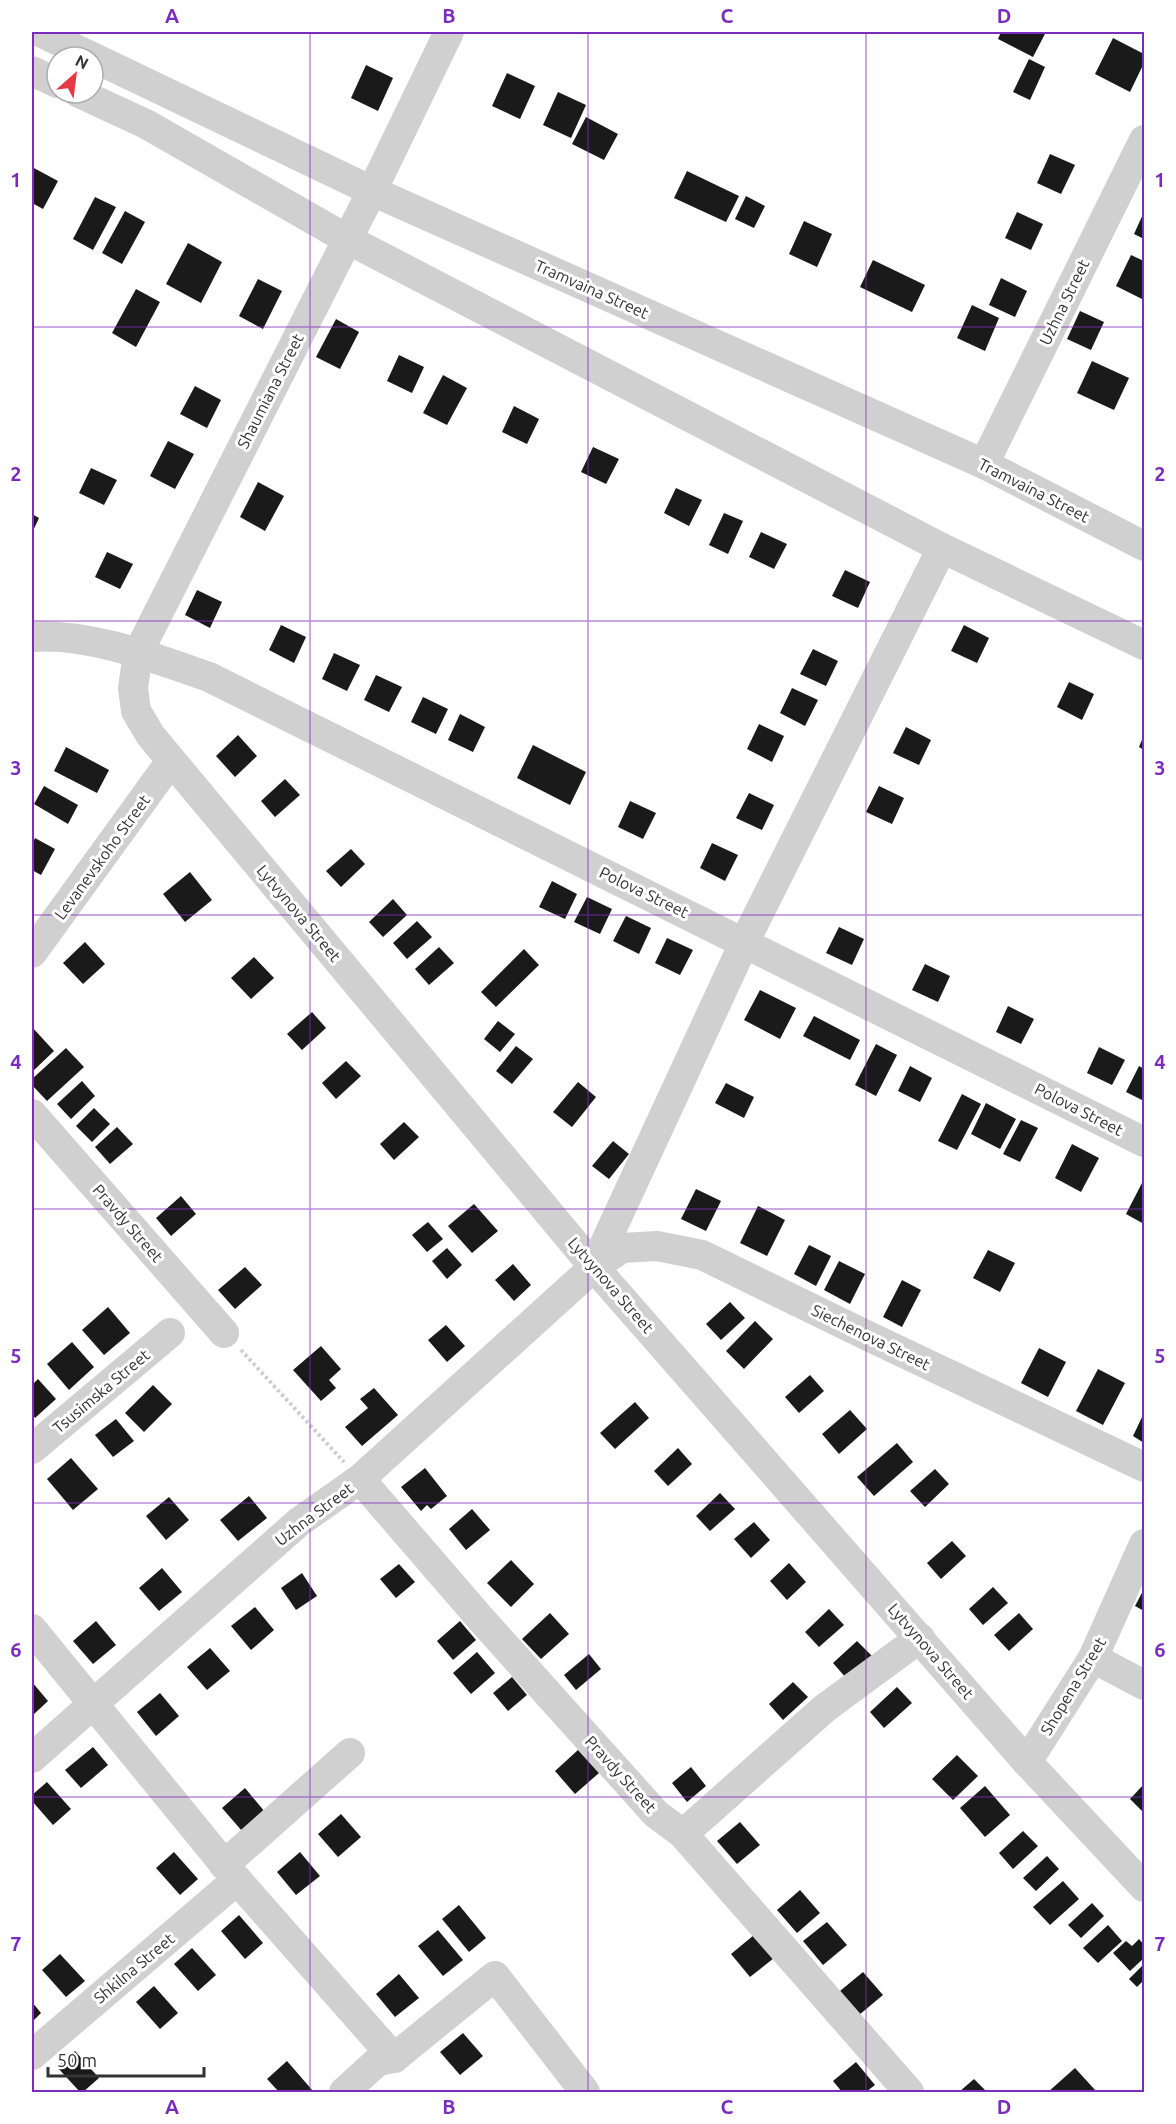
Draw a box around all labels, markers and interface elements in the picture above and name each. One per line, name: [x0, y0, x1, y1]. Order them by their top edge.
text: A: [165, 4, 179, 27]
text: B: [442, 4, 456, 27]
text: C: [721, 4, 734, 27]
text: D: [997, 4, 1011, 27]
north arrow: [45, 45, 105, 105]
text: N: [73, 51, 92, 73]
text: 1: [10, 168, 22, 191]
text: 1: [1154, 168, 1166, 191]
street label: Tramvaina Street: [533, 256, 652, 322]
street label: Uzhna Street: [1036, 256, 1093, 348]
street label: Shaumiana Street: [233, 330, 307, 451]
street label: Tramvaina Street: [976, 454, 1093, 526]
text: 2: [10, 462, 22, 485]
text: 2: [1154, 462, 1166, 485]
text: 3: [10, 756, 22, 779]
text: 3: [1154, 756, 1166, 779]
street label: Levanevskoho Street: [51, 791, 154, 923]
street label: Lytvynova Street: [253, 861, 345, 966]
street label: Polova Street: [597, 863, 692, 922]
text: 4: [10, 1050, 22, 1073]
text: 4: [1154, 1050, 1166, 1073]
street label: Polova Street: [1032, 1079, 1127, 1139]
street label: Pravdy Street: [89, 1180, 167, 1266]
street label: Lytvynova Street: [565, 1234, 658, 1337]
street label: Siechenova Street: [809, 1301, 934, 1374]
text: 5: [10, 1344, 22, 1367]
text: 5: [1154, 1344, 1166, 1367]
street label: Tsusimska Street: [49, 1345, 154, 1437]
street label: Uzhna Street: [271, 1478, 357, 1549]
street label: Lytvynova Street: [885, 1600, 978, 1703]
street label: Shopena Street: [1037, 1633, 1110, 1738]
text: 6: [10, 1638, 22, 1661]
text: 6: [1154, 1638, 1166, 1661]
street label: Pravdy Street: [582, 1732, 661, 1817]
street label: Shkilna Street: [90, 1929, 178, 2007]
text: 7: [10, 1932, 22, 1955]
text: 7: [1154, 1932, 1166, 1955]
scale bar: [48, 2040, 204, 2078]
text: 50 m: [57, 2050, 97, 2070]
text: A: [165, 2095, 179, 2118]
text: B: [442, 2095, 456, 2118]
text: C: [721, 2095, 734, 2118]
text: D: [997, 2095, 1011, 2118]

